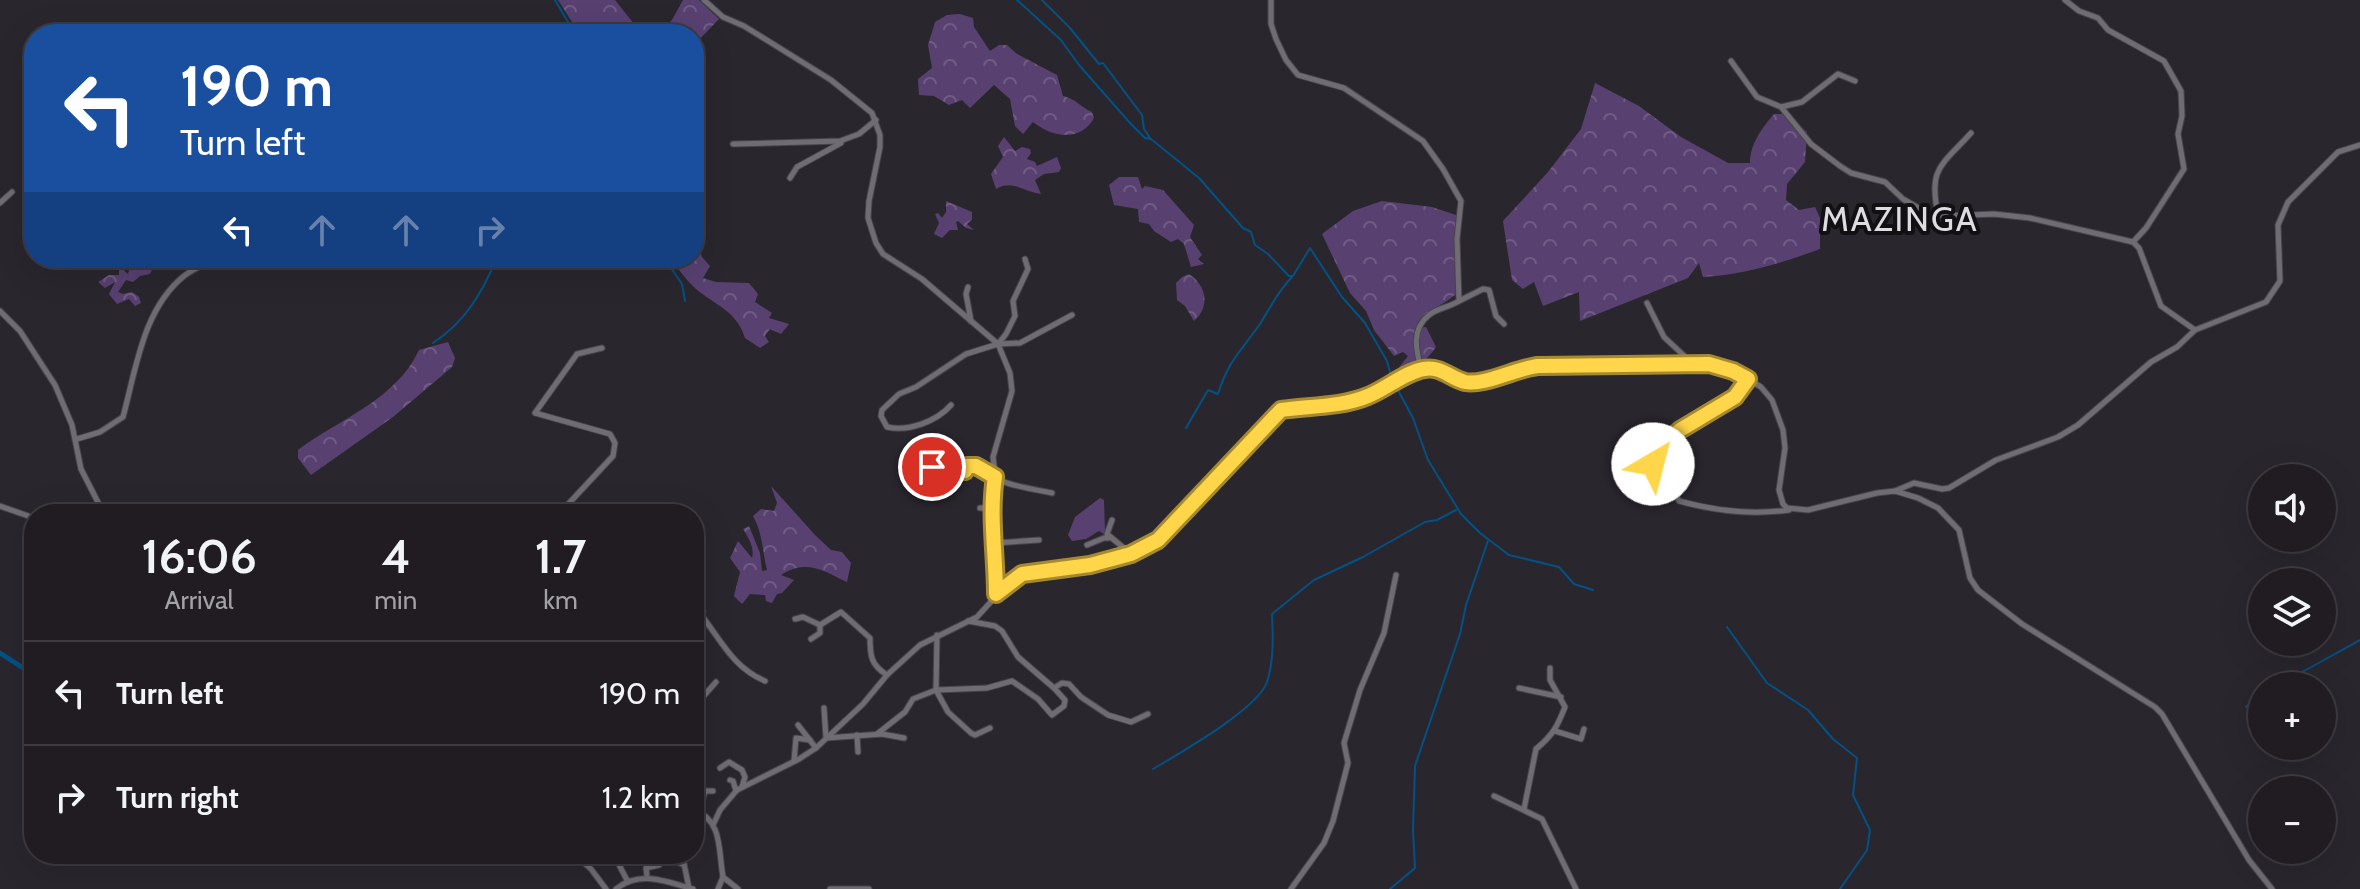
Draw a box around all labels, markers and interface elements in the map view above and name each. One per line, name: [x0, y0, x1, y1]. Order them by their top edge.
text: 190 m: [180, 52, 333, 120]
icon: left: [48, 56, 152, 160]
text: Turn left: [180, 120, 305, 164]
district label: MAZINGA: [1821, 198, 1979, 240]
icon: left: [216, 208, 260, 252]
icon: ahead: [300, 208, 344, 252]
icon: ahead: [384, 208, 428, 252]
icon: right: [468, 208, 512, 252]
position arrow: [1611, 422, 1695, 506]
pin: [898, 433, 966, 501]
icon: arrive: [910, 445, 954, 489]
map controls: [2248, 464, 2336, 864]
button: sound: [2248, 464, 2336, 552]
text: 16:06: [142, 527, 257, 585]
text: 4: [381, 527, 410, 585]
text: 1.7: [535, 527, 586, 585]
button: layers: [2248, 568, 2336, 656]
text: Arrival: [165, 584, 234, 616]
text: min: [374, 584, 417, 616]
text: km: [543, 584, 578, 616]
icon: left: [48, 671, 92, 715]
button: +: [2248, 672, 2336, 760]
text: Turn left: [116, 675, 224, 712]
text: 190 m: [599, 675, 680, 712]
icon: right: [48, 775, 92, 819]
button: −: [2248, 776, 2336, 864]
text: Turn right: [116, 779, 239, 816]
text: 1.2 km: [602, 779, 680, 816]

